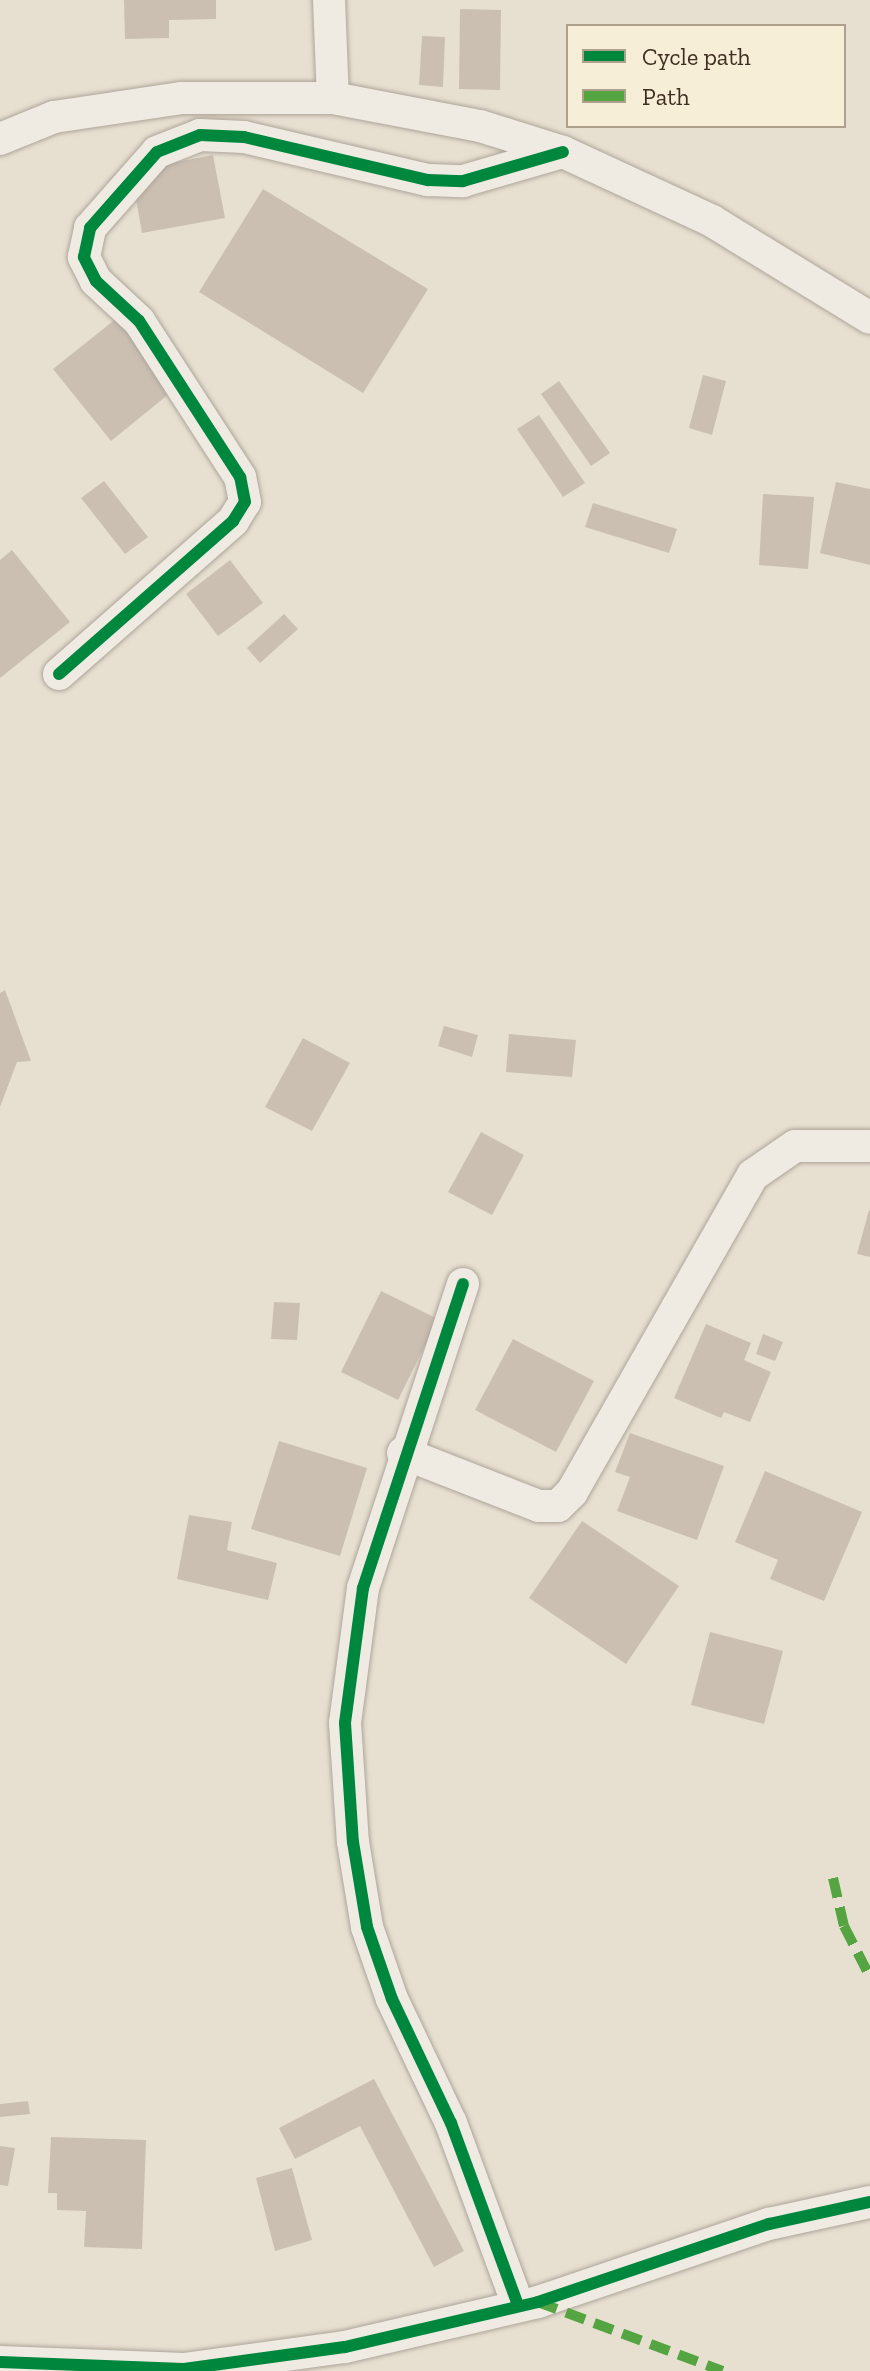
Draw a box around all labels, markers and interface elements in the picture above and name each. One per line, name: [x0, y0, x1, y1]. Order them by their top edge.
legend: [566, 24, 846, 128]
text: Cycle path: [642, 42, 751, 71]
text: Path: [642, 82, 690, 111]

